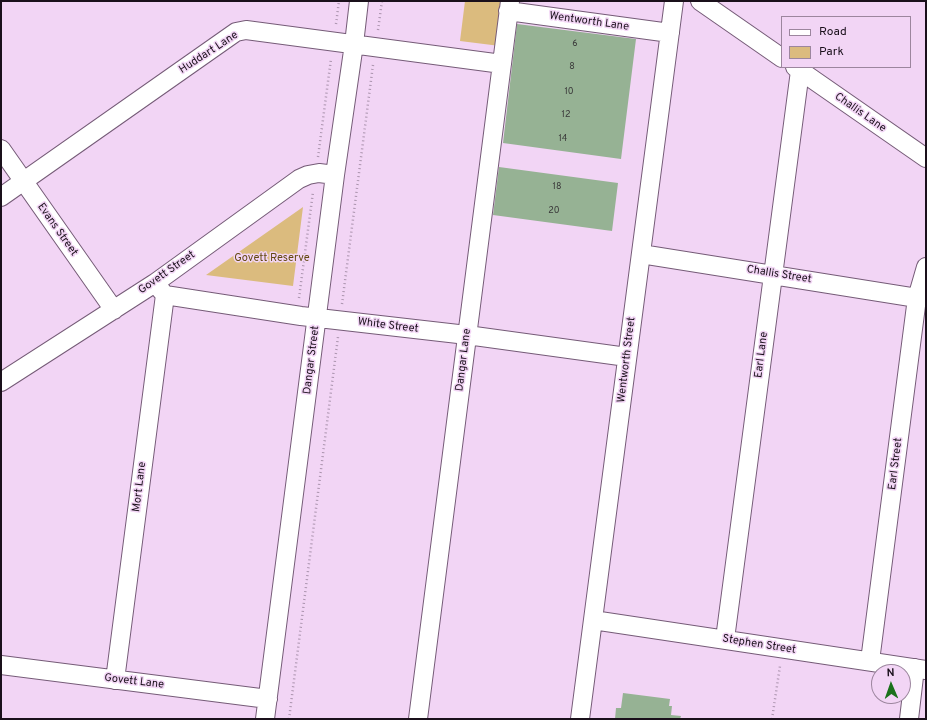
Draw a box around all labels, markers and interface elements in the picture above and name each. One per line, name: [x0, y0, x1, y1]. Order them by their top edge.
street label: Wentworth Lane: [548, 10, 630, 34]
legend: [781, 16, 911, 68]
text: Road: [819, 24, 847, 40]
street label: Huddart Lane: [177, 29, 241, 77]
house number: 6: [572, 39, 578, 49]
text: Park: [819, 44, 844, 60]
house number: 8: [569, 62, 575, 72]
house number: 10: [564, 87, 574, 97]
street label: Challis Lane: [832, 90, 888, 136]
house number: 12: [562, 110, 570, 120]
house number: 14: [559, 134, 567, 144]
house number: 18: [553, 182, 561, 192]
street label: Evans Street: [34, 201, 80, 259]
house number: 20: [548, 206, 560, 216]
street label: Govett Street: [136, 249, 198, 297]
park label: Govett Reserve: [234, 252, 310, 266]
street label: Challis Street: [746, 263, 812, 287]
street label: White Street: [357, 316, 419, 336]
street label: Wentworth Street: [615, 316, 639, 404]
street label: Dangar Street: [301, 325, 323, 395]
street label: Dangar Lane: [454, 328, 474, 392]
street label: Earl Lane: [753, 331, 771, 379]
street label: Earl Street: [886, 437, 906, 491]
street label: Mort Lane: [130, 461, 150, 513]
street label: Stephen Street: [721, 633, 797, 657]
north arrow: [871, 664, 911, 704]
text: N: [886, 666, 895, 680]
street label: Govett Lane: [103, 672, 165, 692]

